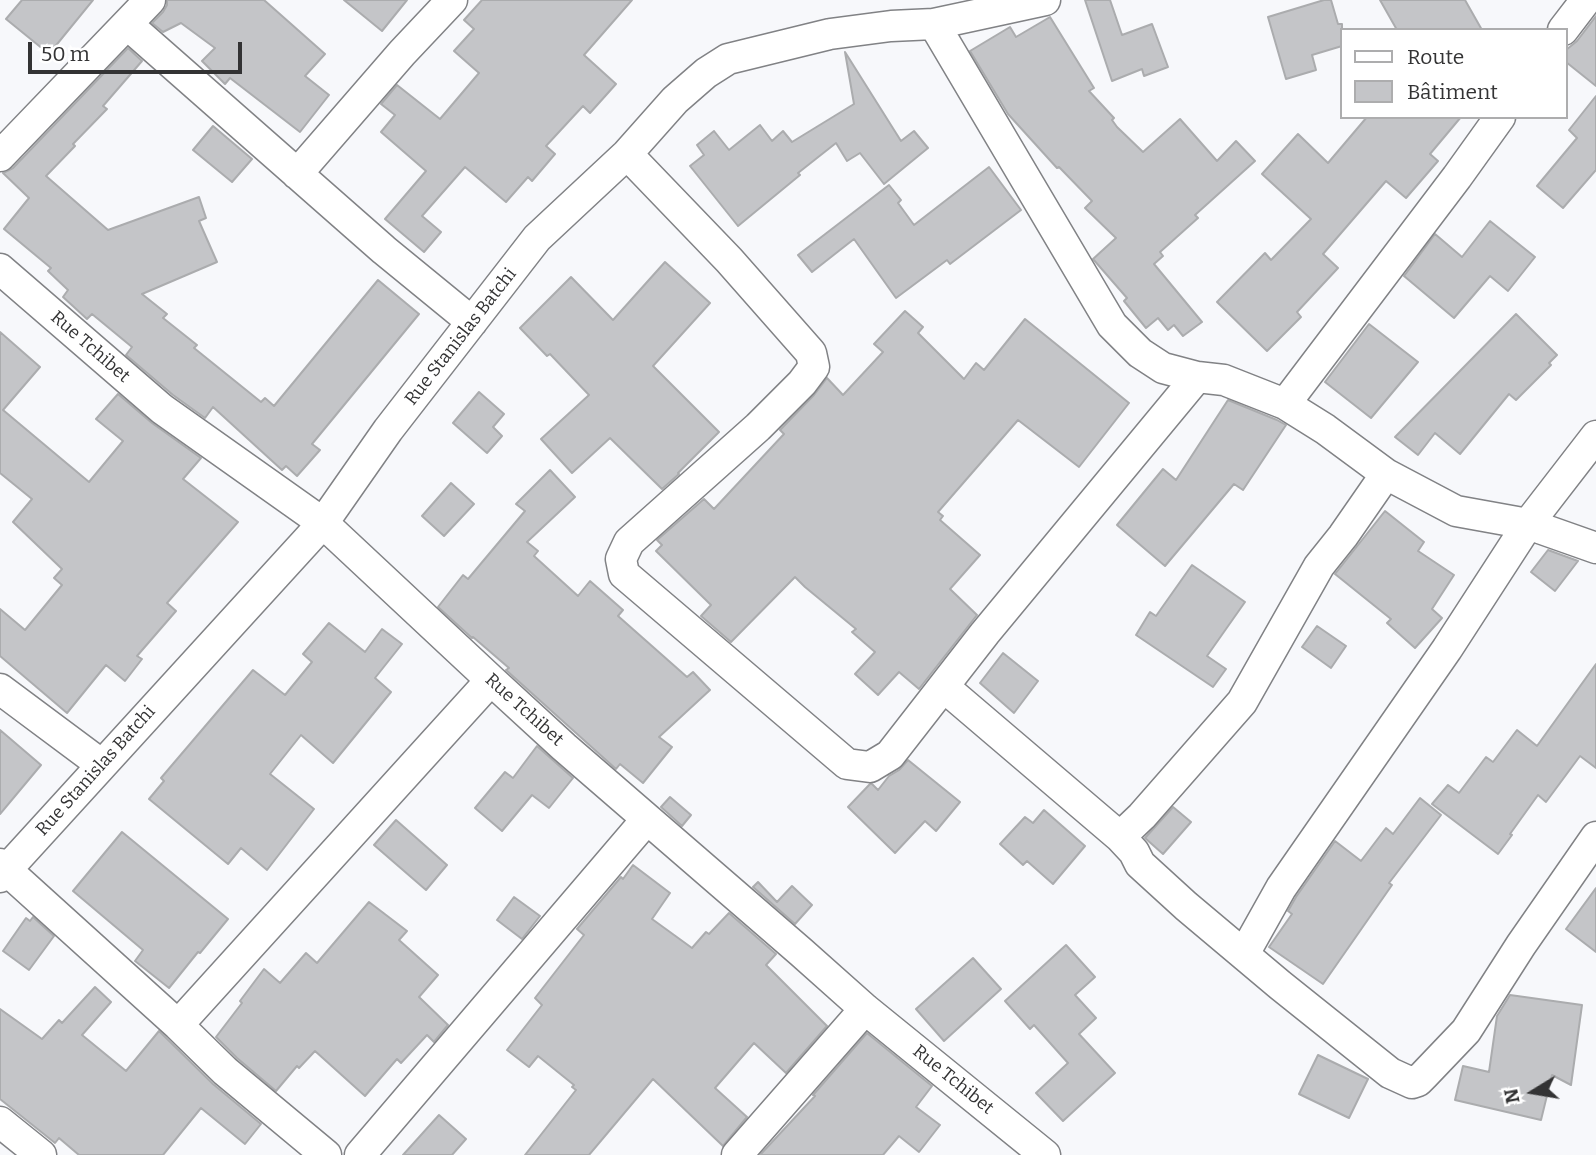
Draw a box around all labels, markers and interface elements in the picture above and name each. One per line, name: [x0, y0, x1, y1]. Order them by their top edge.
scale bar: [32, 28, 245, 72]
legend: [1340, 28, 1568, 119]
text: 50 m: [41, 41, 90, 67]
text: Route: [1407, 44, 1464, 70]
text: Bâtiment: [1407, 79, 1498, 105]
street label: Rue Stanislas Batchi: [401, 264, 521, 410]
street label: Rue Tchibet: [46, 307, 134, 387]
street label: Rue Tchibet: [480, 669, 568, 751]
street label: Rue Stanislas Batchi: [32, 701, 160, 841]
street label: Rue Tchibet: [908, 1041, 998, 1119]
north arrow: [1498, 1057, 1568, 1127]
text: N: [1499, 1087, 1525, 1106]

